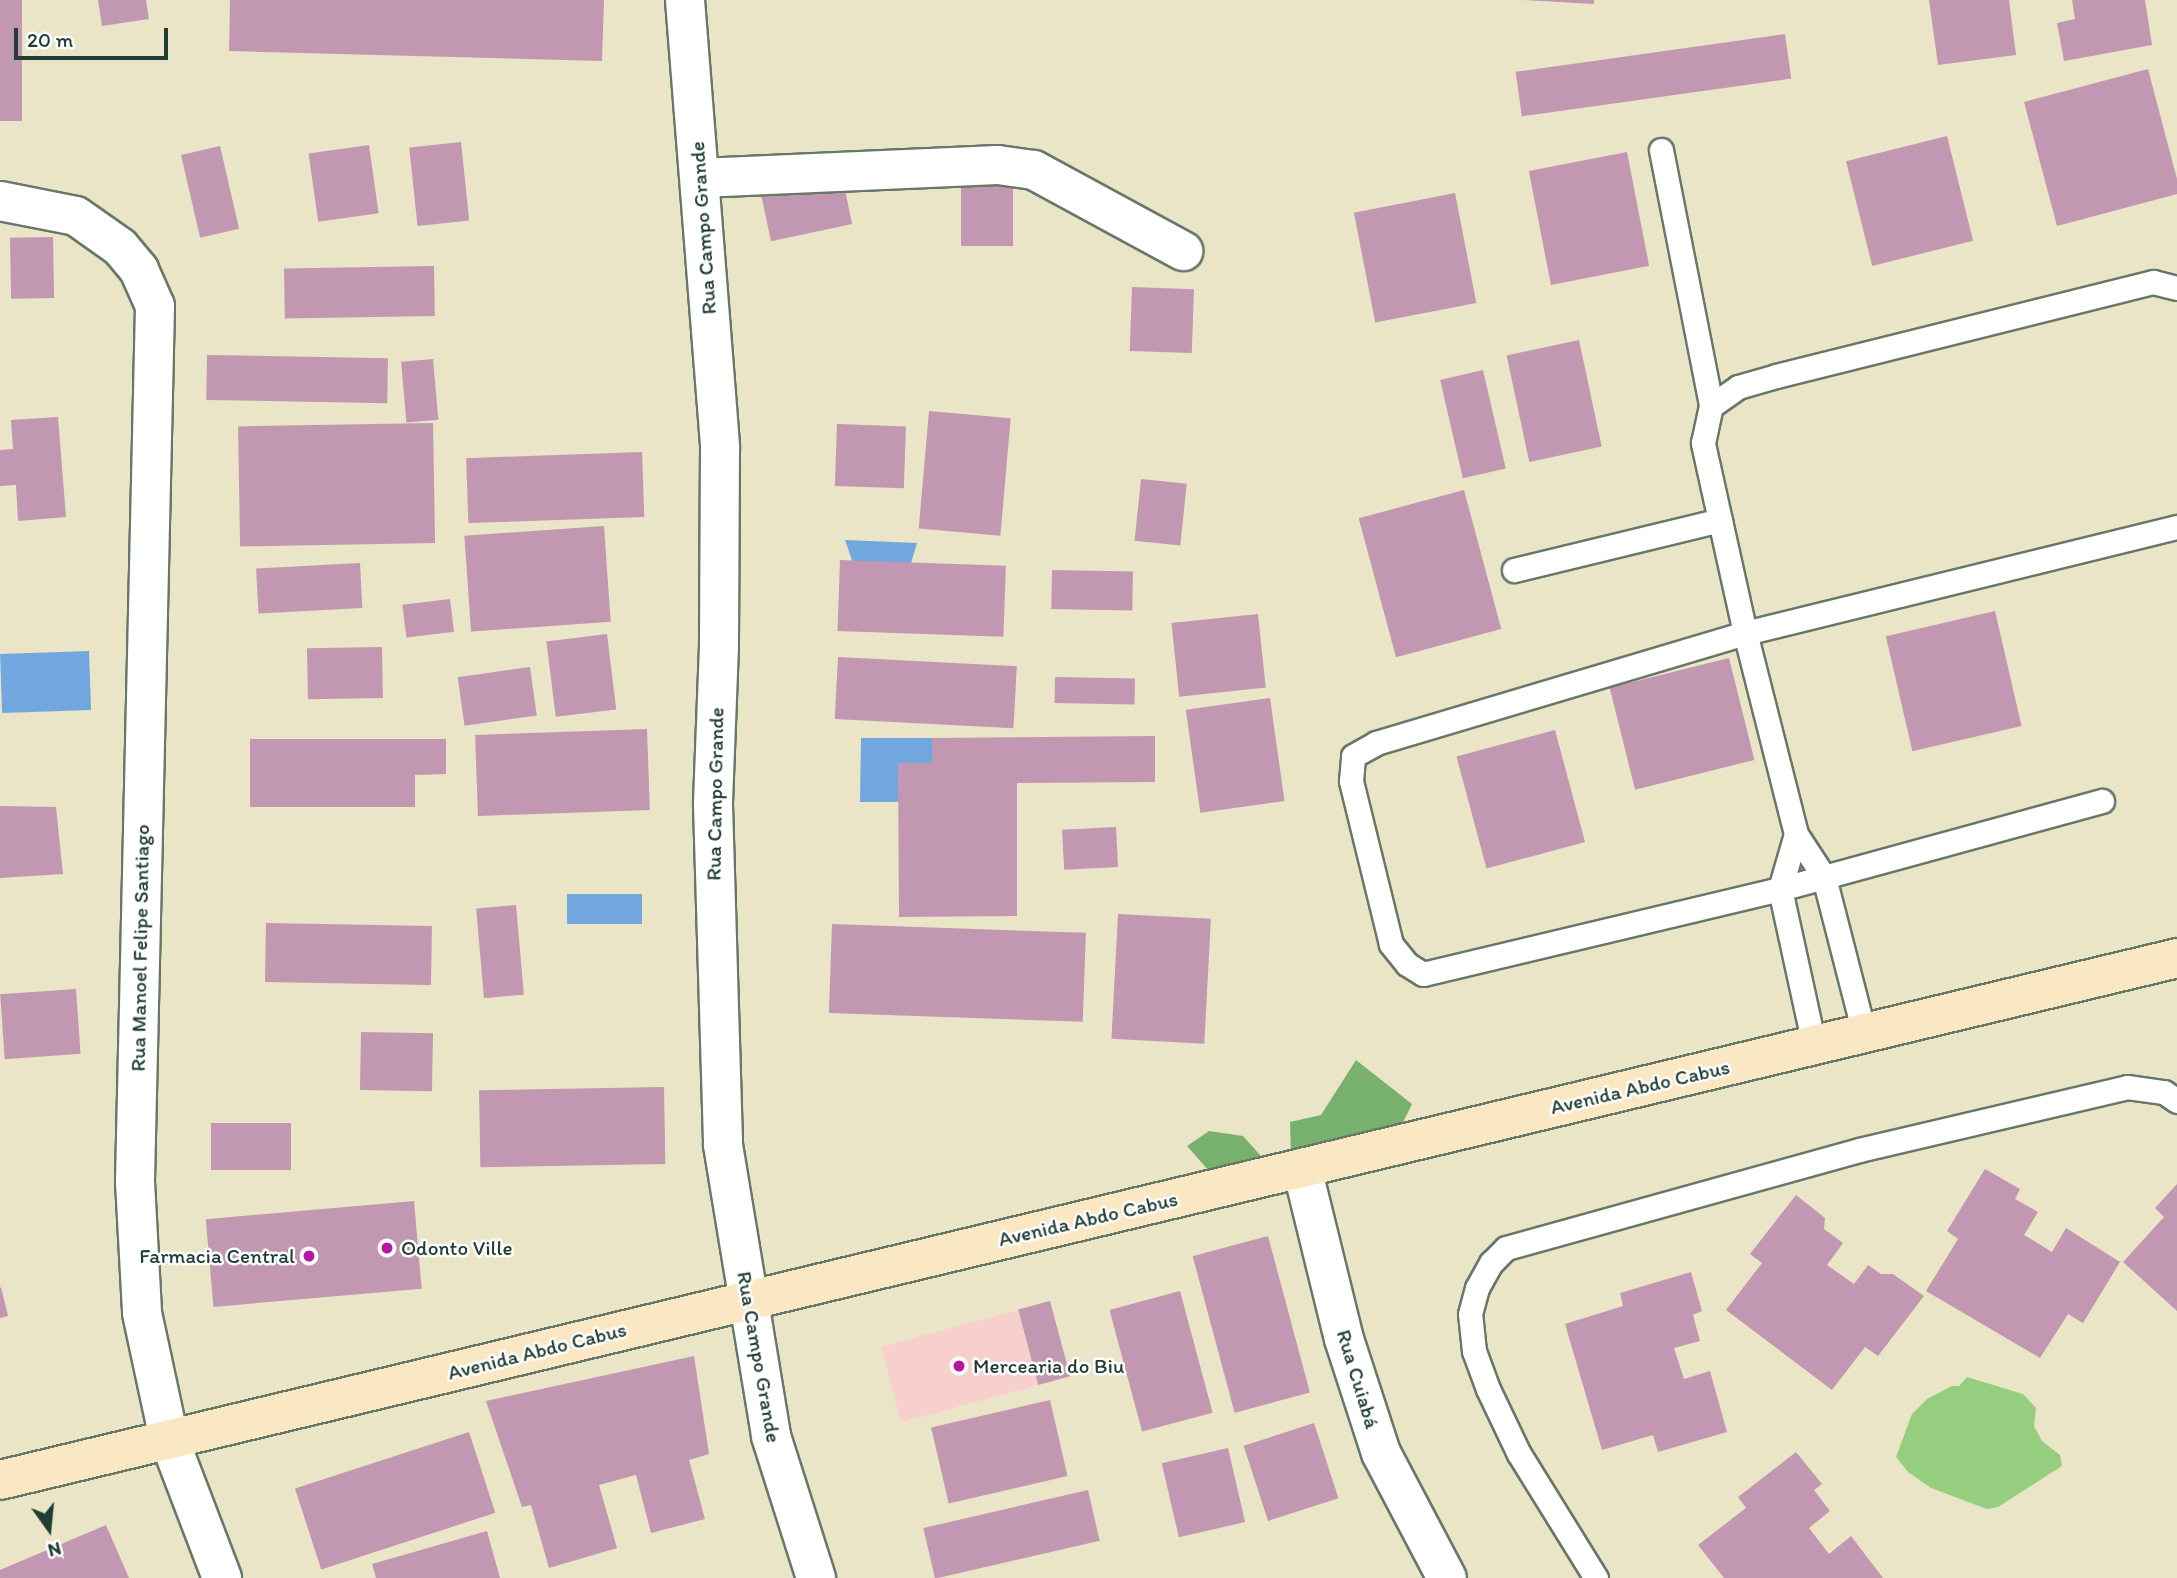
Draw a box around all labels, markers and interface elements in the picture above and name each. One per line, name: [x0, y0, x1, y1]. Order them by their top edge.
scale bar: [18, 14, 172, 58]
text: 20 m: [27, 27, 73, 52]
street label: Rua Campo Grande: [684, 141, 722, 315]
street label: Rua Campo Grande: [701, 707, 729, 881]
street label: Rua Manoel Felipe Santiago: [125, 824, 155, 1072]
street label: Avenida Abdo Cabus: [1548, 1054, 1732, 1120]
street label: Avenida Abdo Cabus: [996, 1186, 1180, 1252]
place label: Odonto Ville: [401, 1235, 512, 1261]
marker: Odonto Ville: [379, 1240, 395, 1256]
place label: Farmacia Central: [140, 1243, 295, 1269]
marker: Farmacia Central: [301, 1248, 317, 1264]
street label: Rua Campo Grande: [732, 1269, 786, 1445]
street label: Avenida Abdo Cabus: [445, 1317, 629, 1385]
street label: Rua Cuiabá: [1331, 1326, 1385, 1432]
place label: Mercearia do Biu: [973, 1353, 1125, 1379]
marker: Mercearia do Biu: [951, 1358, 967, 1374]
north arrow: [14, 1494, 84, 1564]
text: N: [45, 1537, 64, 1563]

